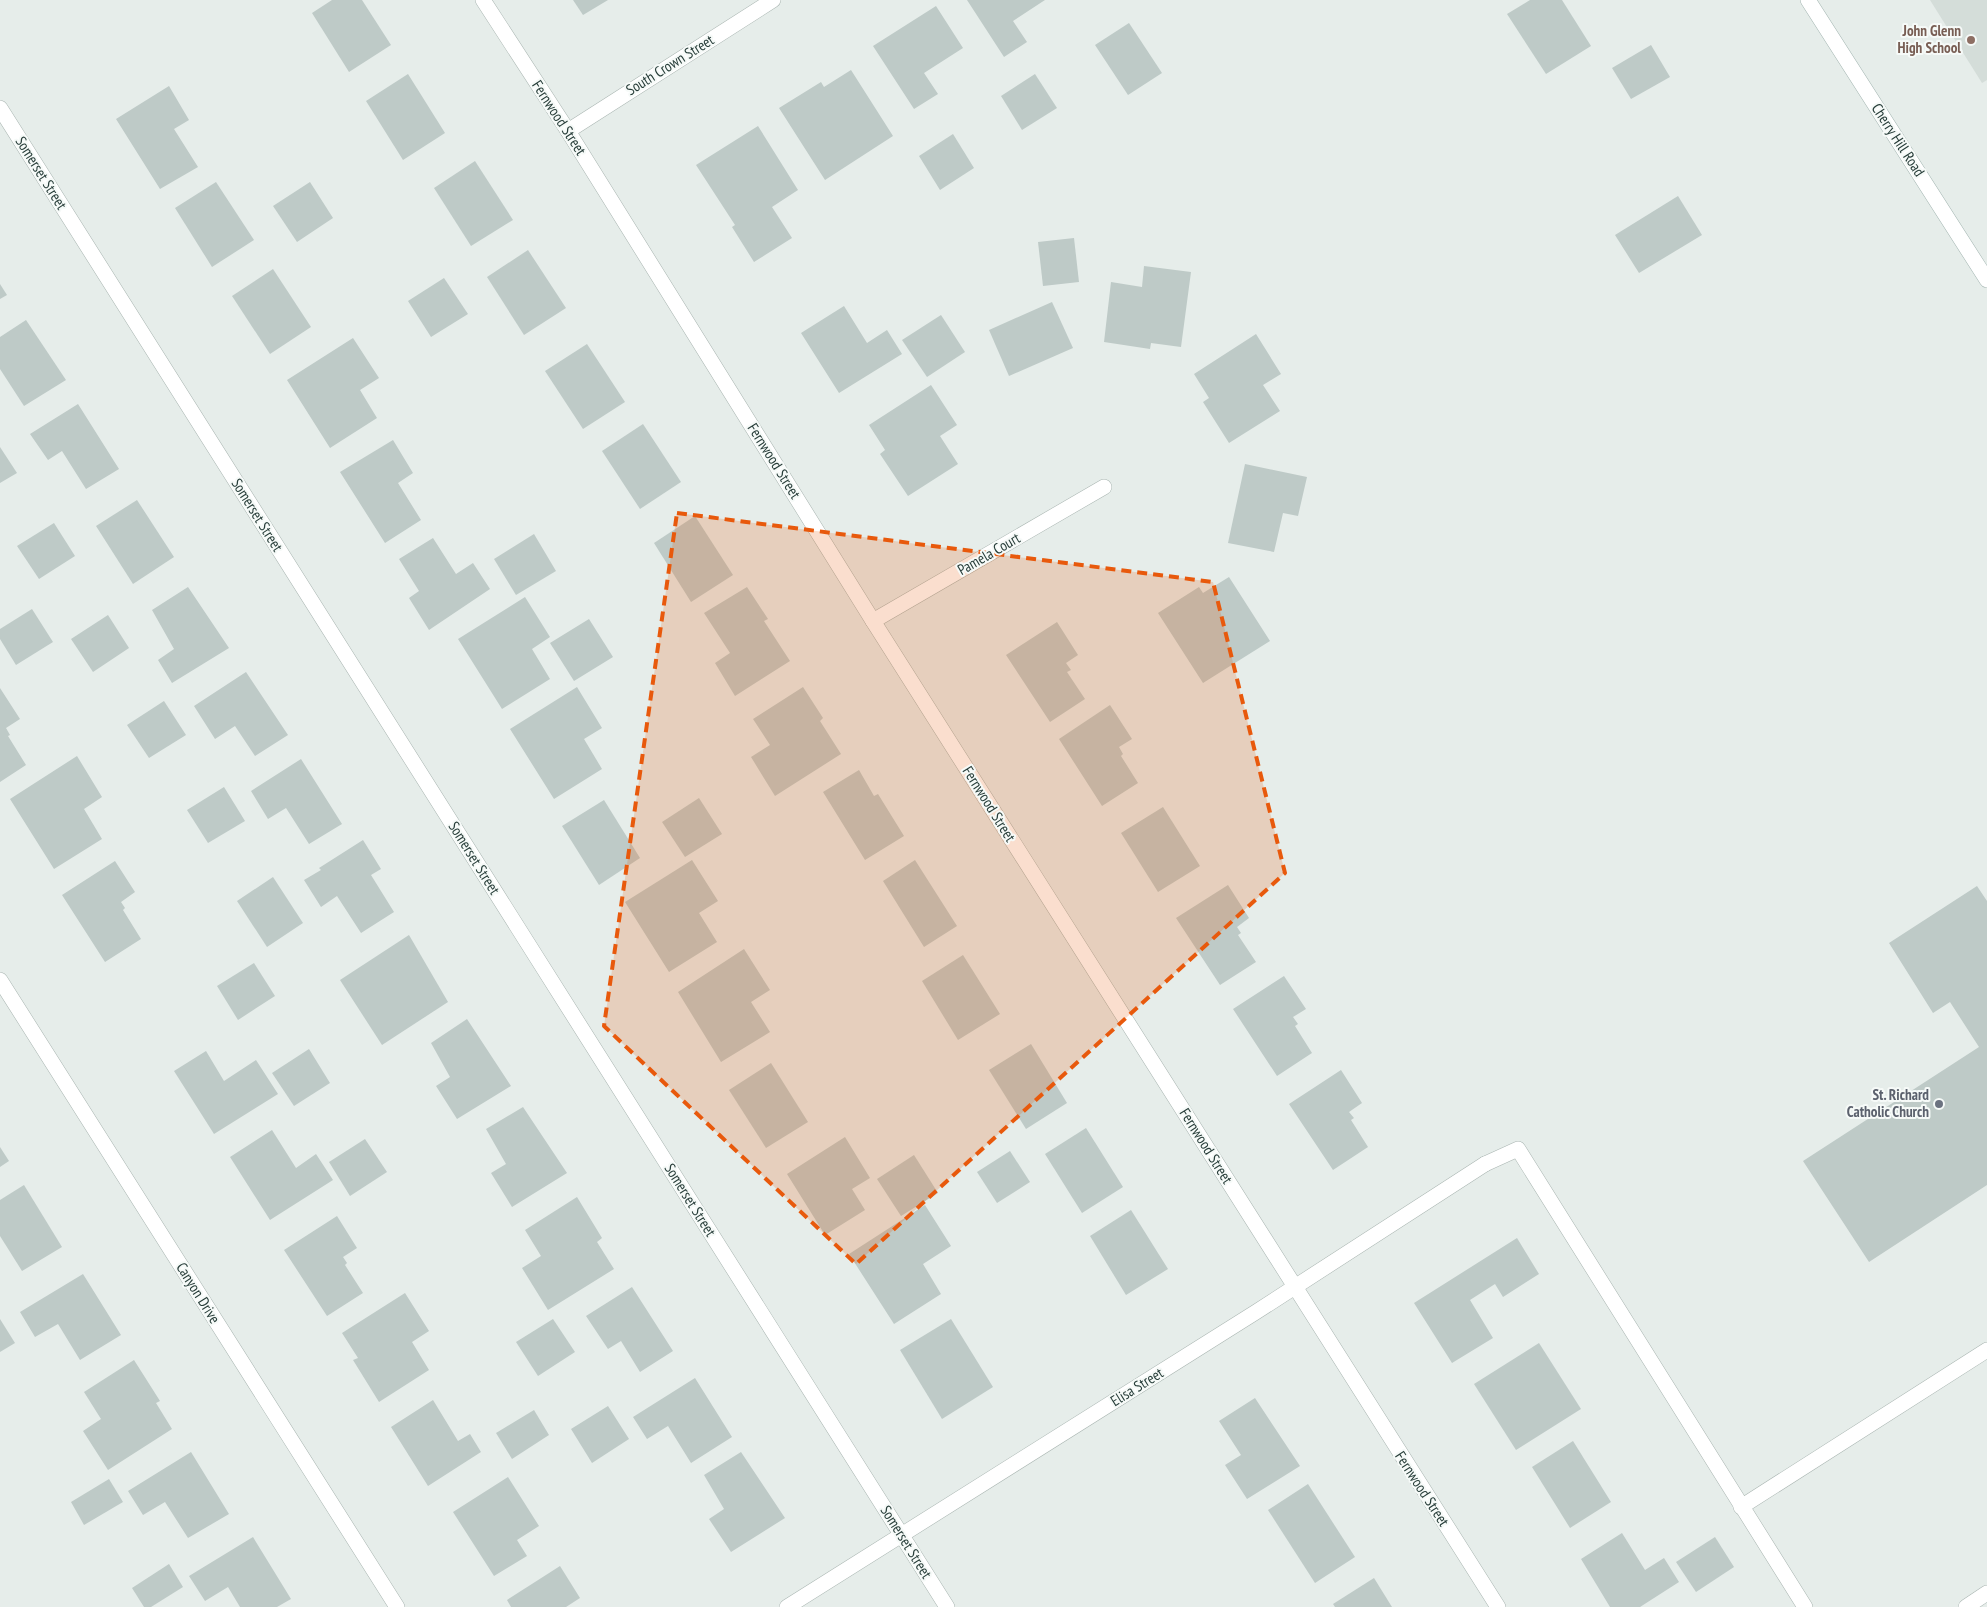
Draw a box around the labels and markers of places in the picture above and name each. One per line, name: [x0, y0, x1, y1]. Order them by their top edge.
place label: John Glenn High School: [1898, 21, 1961, 57]
marker: John Glenn High School: [1965, 34, 1977, 46]
place label: St. Richard Catholic Church: [1847, 1085, 1929, 1121]
marker: St. Richard Catholic Church: [1933, 1098, 1945, 1110]

